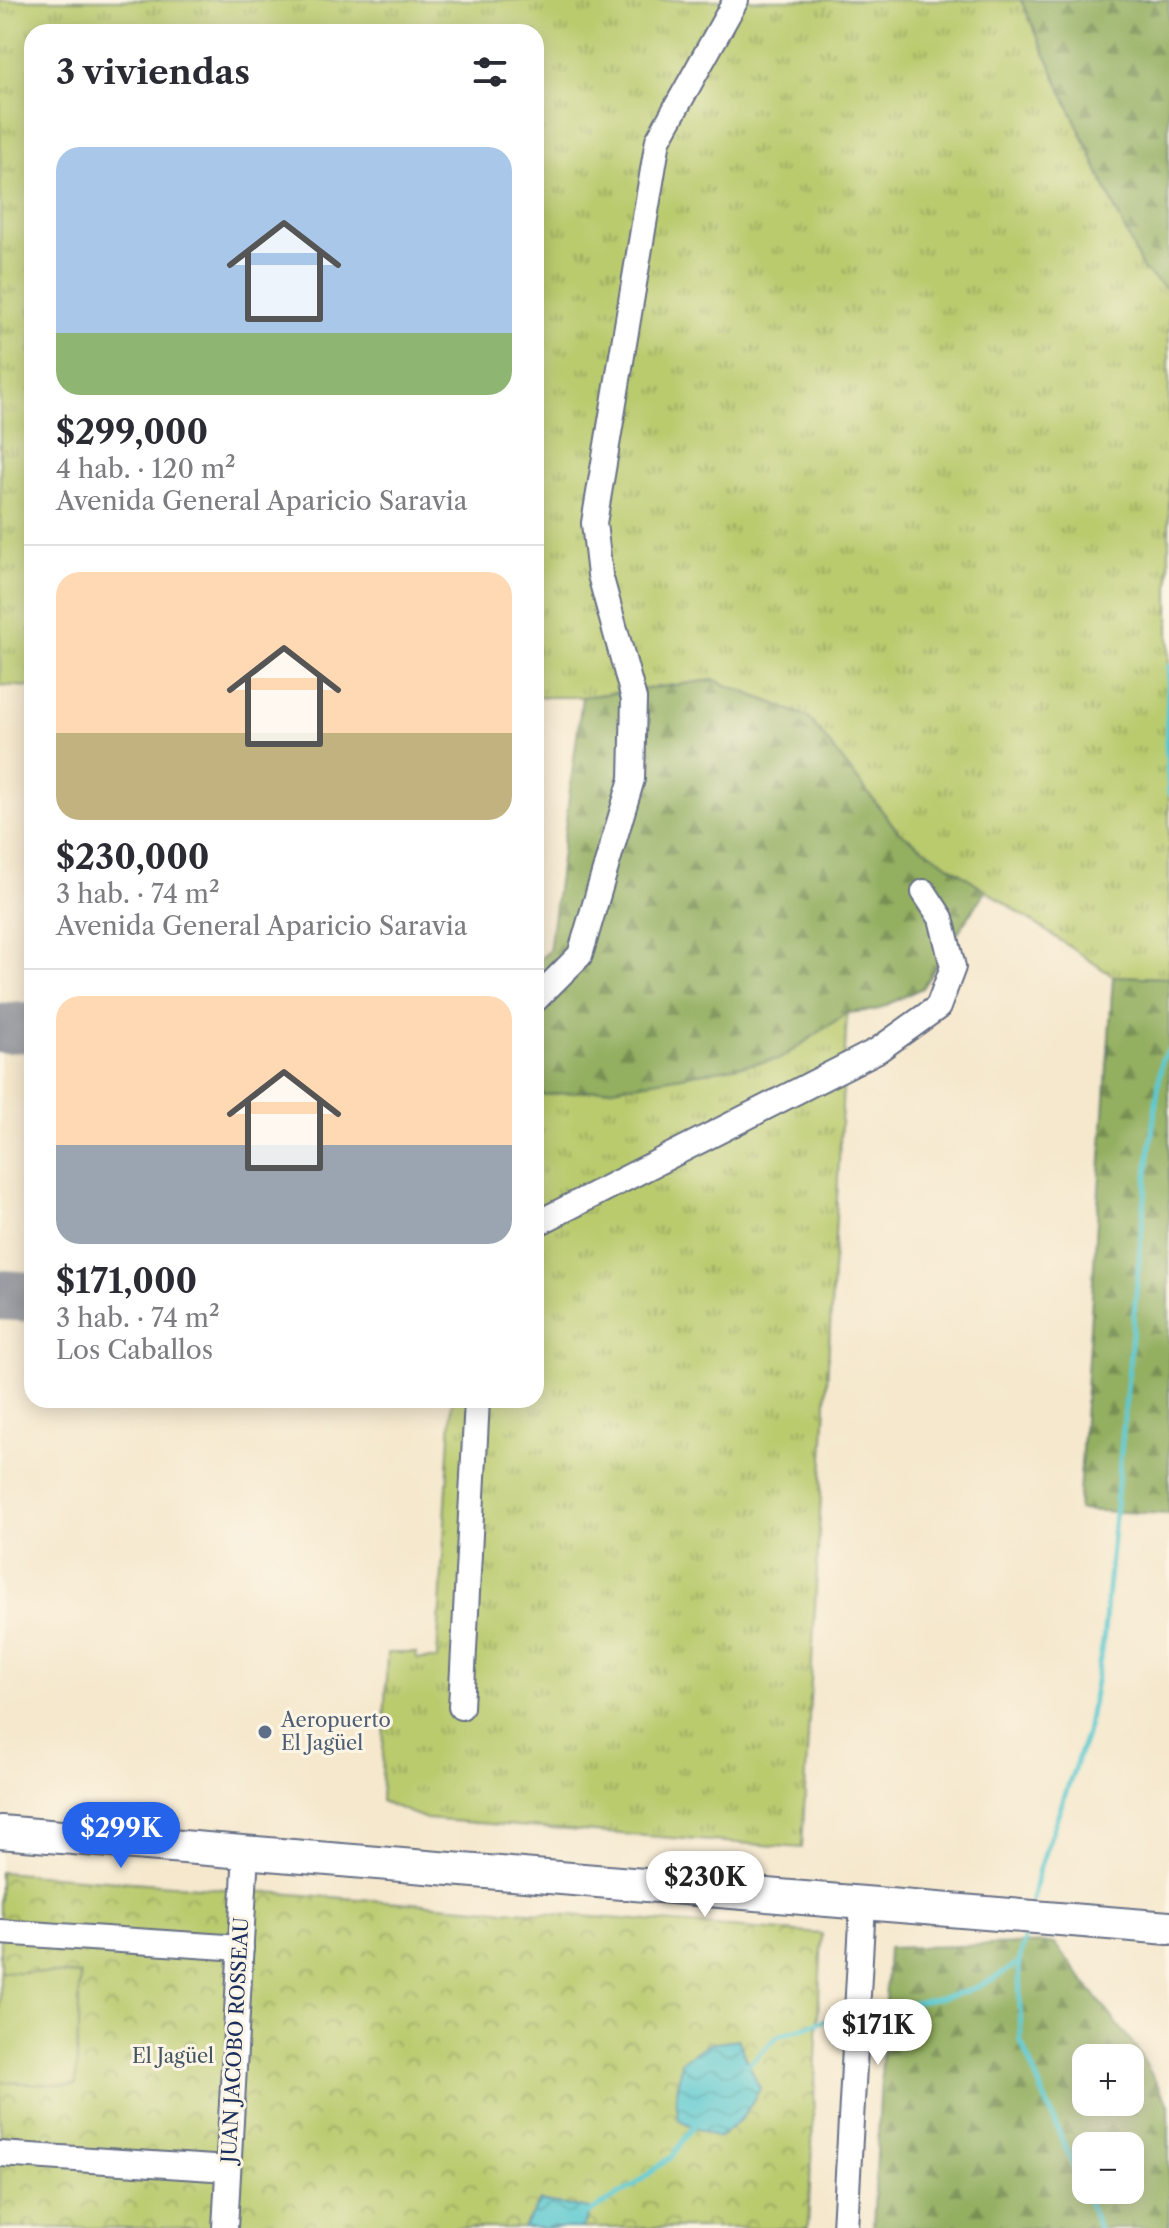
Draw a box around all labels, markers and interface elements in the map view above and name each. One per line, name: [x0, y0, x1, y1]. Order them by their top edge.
icon: filters: [468, 50, 512, 94]
text: 3 viviendas: [56, 51, 250, 93]
icon: home: [212, 199, 356, 343]
text: $299,000: [56, 411, 208, 453]
text: 4 hab. · 120 m²: [56, 453, 236, 485]
text: Avenida General Aparicio Saravia: [56, 485, 467, 517]
icon: home: [212, 624, 356, 768]
text: $230,000: [56, 836, 209, 878]
text: 3 hab. · 74 m²: [56, 878, 220, 910]
text: Avenida General Aparicio Saravia: [56, 910, 467, 942]
icon: home: [212, 1048, 356, 1192]
text: $171,000: [56, 1260, 197, 1302]
text: 3 hab. · 74 m²: [56, 1302, 220, 1334]
text: Los Caballos: [56, 1334, 213, 1366]
place label: Aeropuerto El Jagüel: [280, 1708, 391, 1755]
marker: Aeropuerto El Jagüel: [256, 1723, 274, 1741]
pin: $299K: [65, 1802, 177, 1870]
text: $299K: [80, 1812, 162, 1844]
pin: $230K: [649, 1851, 761, 1919]
text: $230K: [664, 1861, 746, 1893]
street label: JUAN JACOBO ROSSEAU: [216, 1917, 253, 2166]
pin: $171K: [822, 1999, 934, 2067]
text: $171K: [842, 2009, 914, 2041]
park label: El Jagüel: [132, 2044, 214, 2068]
map controls: [1072, 2044, 1144, 2204]
button: +: [1072, 2044, 1144, 2116]
button: −: [1072, 2132, 1144, 2204]

